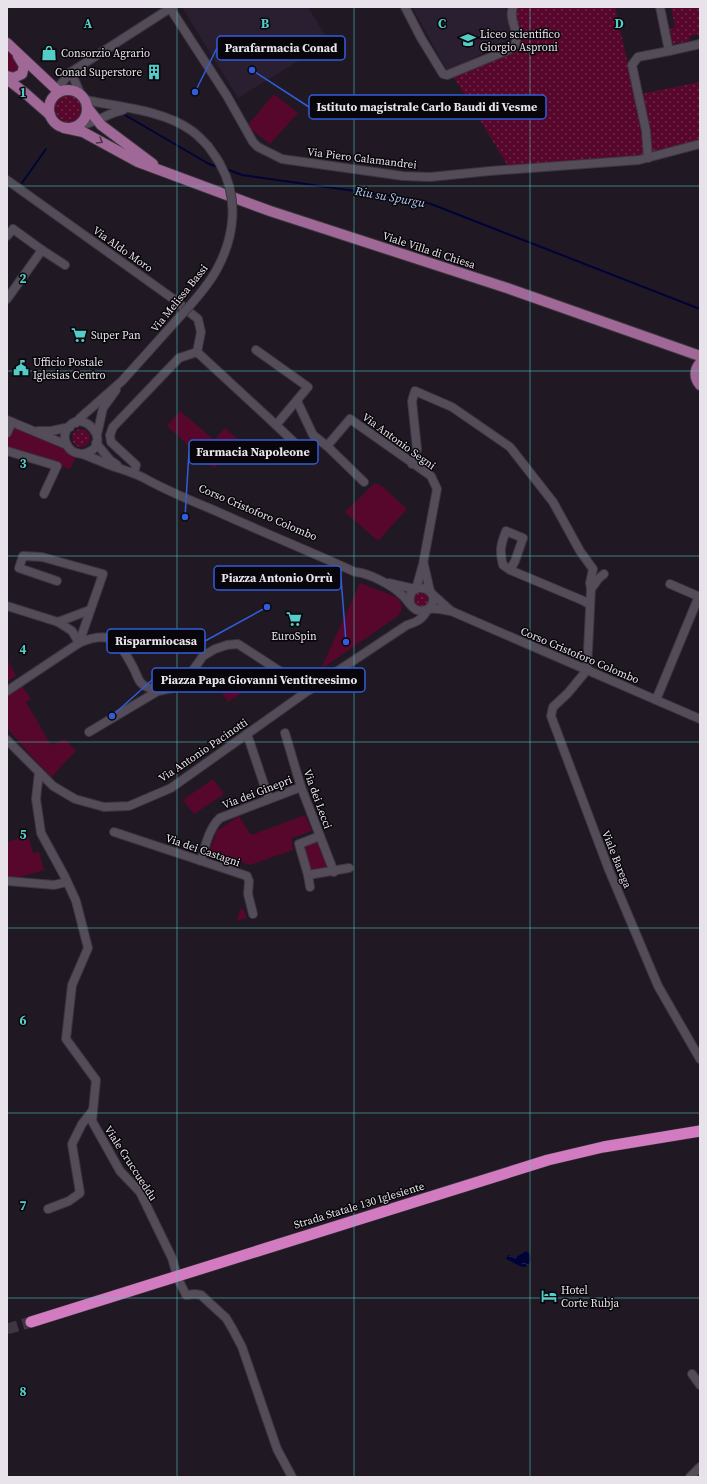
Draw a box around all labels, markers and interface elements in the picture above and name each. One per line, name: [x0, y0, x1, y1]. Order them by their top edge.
text: A: [84, 15, 93, 32]
text: B: [261, 15, 270, 32]
text: C: [438, 15, 446, 32]
text: D: [614, 15, 624, 32]
place label: Liceo scientifico Giorgio Asproni: [480, 27, 560, 55]
school or university icon: Liceo scientifico Giorgio Asproni: [459, 31, 477, 49]
callout: Parafarmacia Conad: [217, 36, 345, 60]
text: Parafarmacia Conad: [225, 40, 337, 56]
shop icon: Consorzio Agrario: [40, 44, 58, 62]
place label: Consorzio Agrario: [61, 46, 150, 61]
building icon: Conad Superstore: [145, 63, 163, 81]
place label: Conad Superstore: [55, 65, 142, 80]
text: 1: [19, 84, 27, 101]
callout: Istituto magistrale Carlo Baudi di Vesme: [309, 95, 546, 119]
text: Istituto magistrale Carlo Baudi di Vesme: [317, 99, 537, 115]
one-way arrow: [96, 137, 103, 144]
street label: Via Piero Calamandrei: [306, 144, 418, 173]
water label: Riu su Spurgu: [353, 183, 426, 211]
street label: Via Aldo Moro: [90, 223, 156, 276]
street label: Viale Villa di Chiesa: [380, 228, 478, 273]
street label: Via Melissa Bassi: [147, 261, 211, 335]
text: 2: [19, 270, 27, 287]
supermarket icon: Super Pan: [70, 326, 88, 344]
place label: Super Pan: [91, 328, 141, 343]
place label: Ufficio Postale Iglesias Centro: [33, 355, 106, 383]
public building icon: Ufficio Postale Iglesias Centro: [12, 359, 30, 377]
street label: Via Antonio Segni: [359, 410, 439, 473]
callout: Farmacia Napoleone: [189, 440, 318, 464]
text: Farmacia Napoleone: [196, 444, 310, 460]
text: 3: [19, 455, 27, 472]
street label: Corso Cristoforo Colombo: [196, 481, 319, 544]
callout: Piazza Antonio Orrù: [214, 566, 341, 590]
text: Piazza Antonio Orrù: [221, 570, 333, 586]
supermarket icon: EuroSpin: [285, 610, 303, 628]
street label: Corso Cristoforo Colombo: [518, 624, 641, 687]
callout: Risparmiocasa: [107, 629, 205, 653]
place label: EuroSpin: [271, 629, 317, 644]
text: Risparmiocasa: [115, 633, 198, 649]
text: 4: [19, 641, 27, 658]
callout: Piazza Papa Giovanni Ventitreesimo: [152, 668, 365, 692]
text: Piazza Papa Giovanni Ventitreesimo: [161, 672, 358, 688]
street label: Via Antonio Pacinotti: [156, 715, 251, 786]
street label: Via dei Lecci: [300, 767, 335, 831]
street label: Via dei Ginepri: [220, 772, 294, 813]
text: 5: [19, 826, 27, 843]
street label: Viale Barega: [598, 828, 635, 891]
street label: Via dei Castagni: [163, 831, 242, 870]
text: 6: [19, 1012, 27, 1029]
street label: Viale Cruccueddu: [101, 1123, 161, 1204]
street label: Strada Statale 130 Iglesiente: [292, 1178, 427, 1232]
text: 7: [19, 1197, 27, 1214]
place label: Hotel Corte Rubja: [561, 1283, 619, 1311]
hotel icon: Hotel Corte Rubja: [540, 1287, 558, 1305]
text: 8: [19, 1383, 27, 1400]

